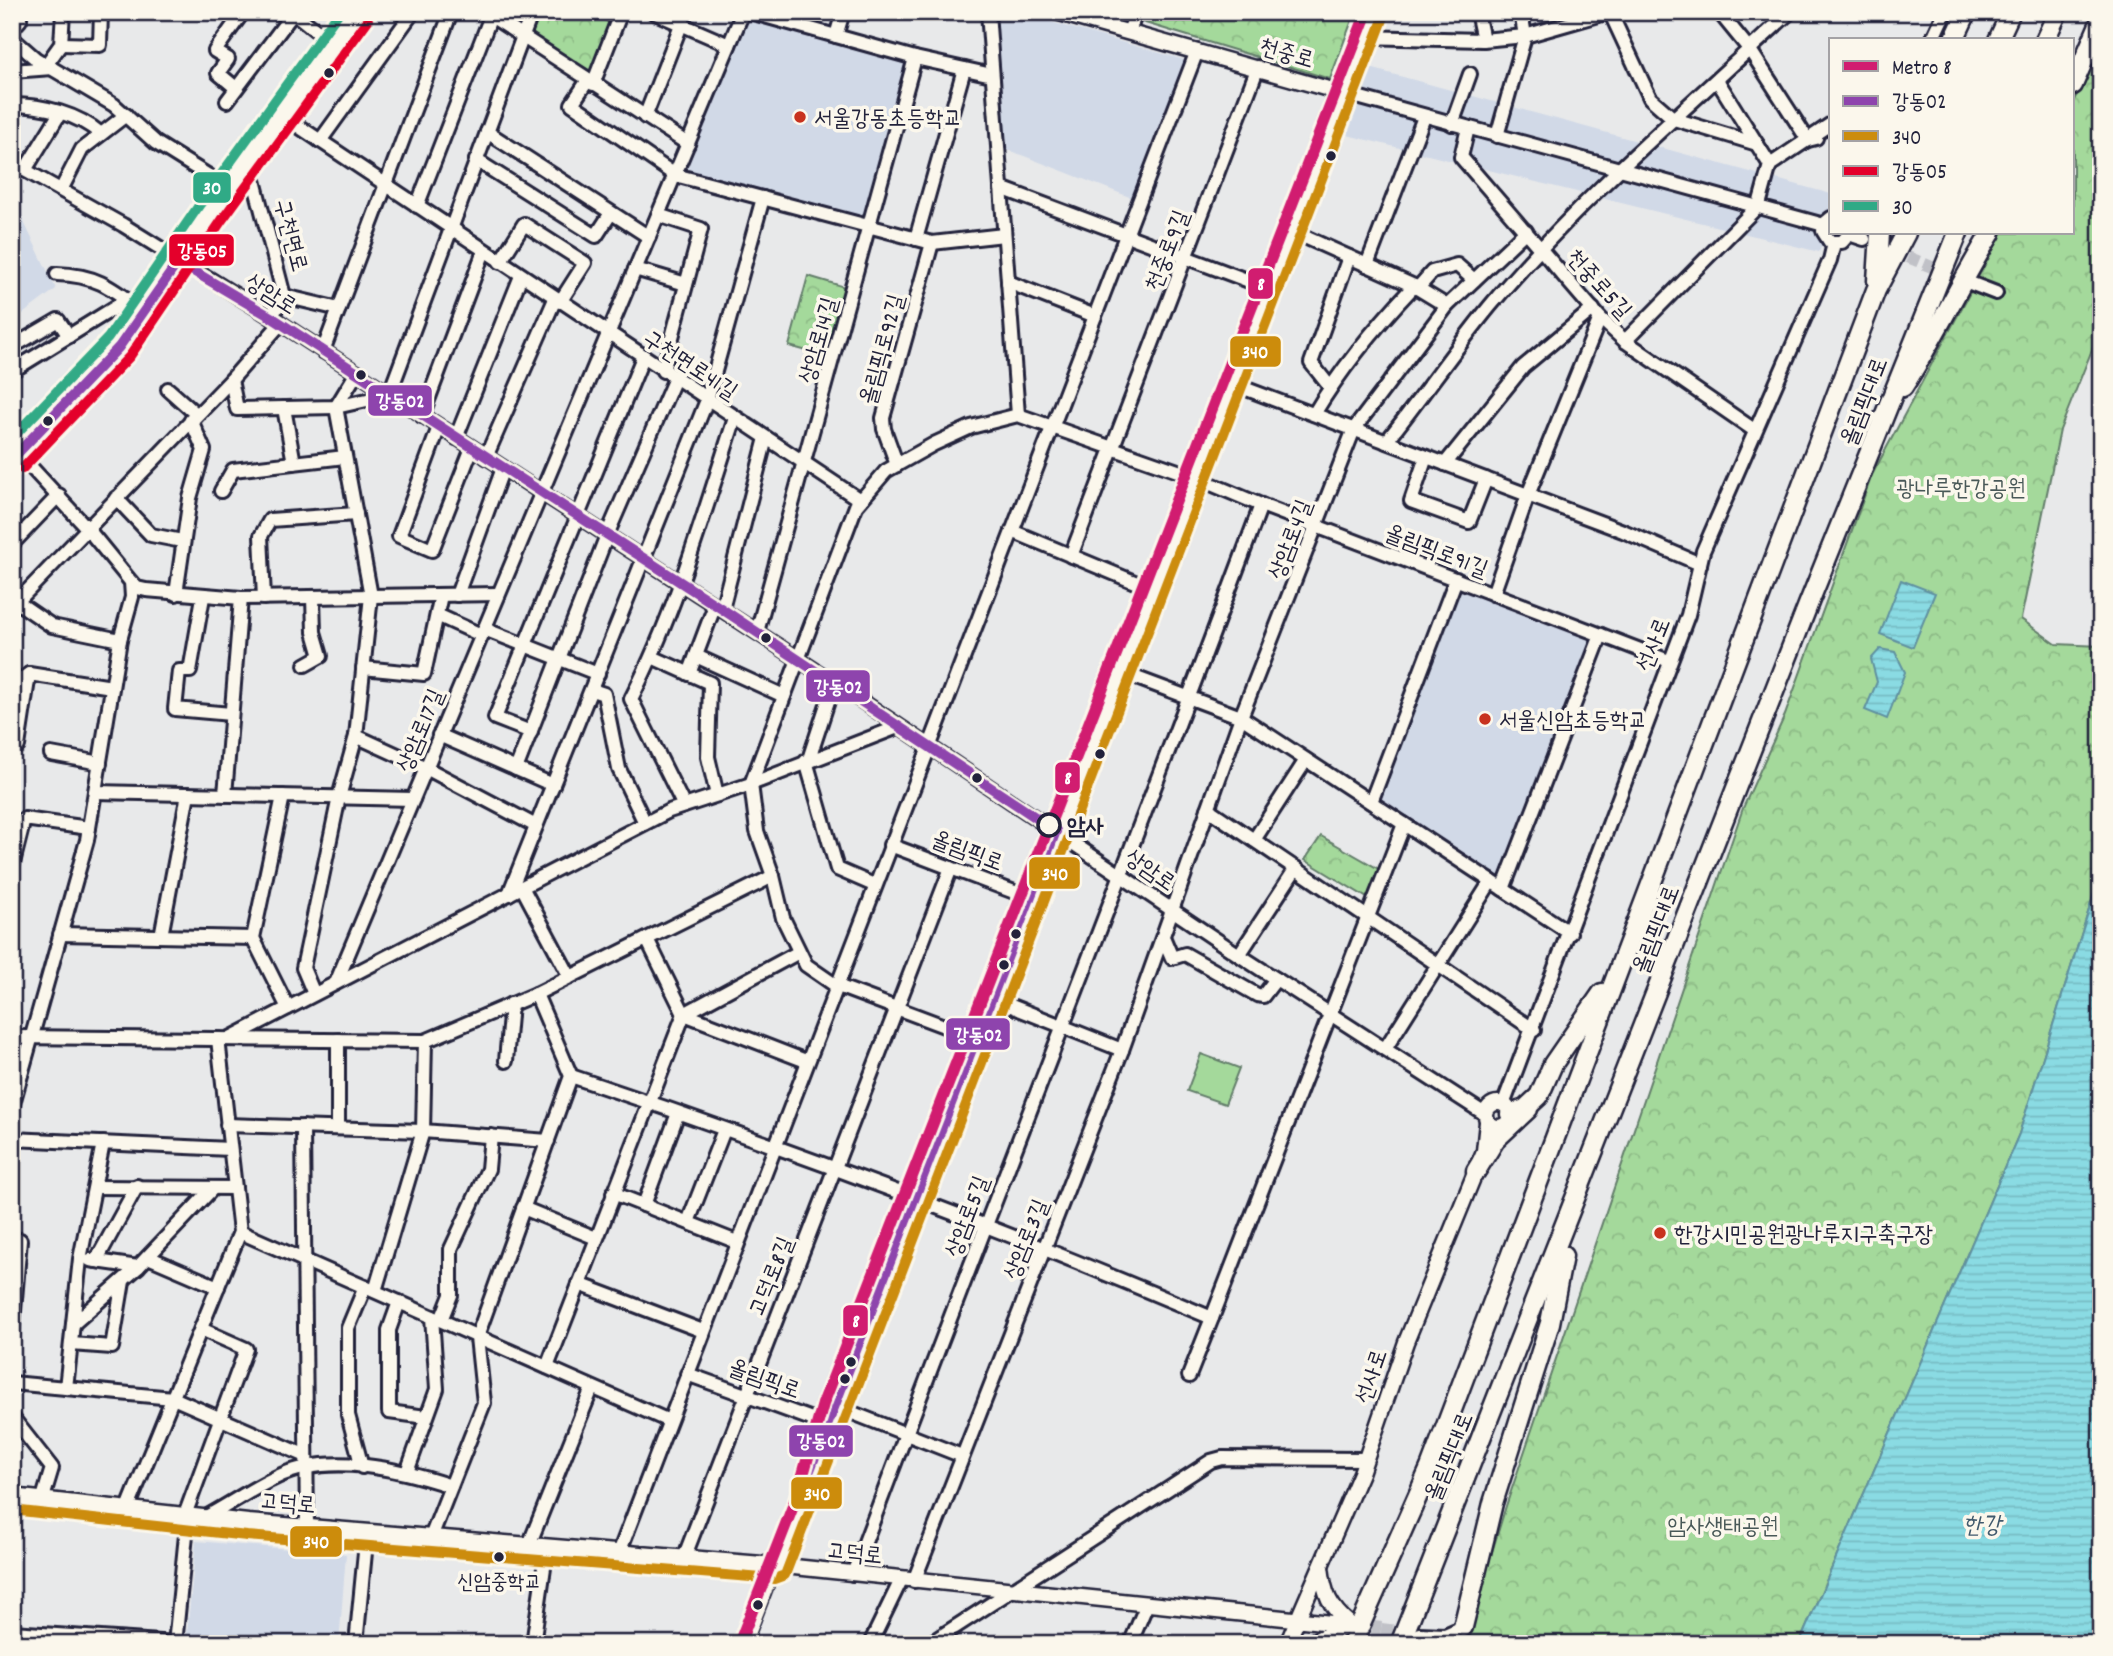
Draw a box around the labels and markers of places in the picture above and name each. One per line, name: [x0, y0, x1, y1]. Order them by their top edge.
unlabelled marker: [322, 66, 336, 80]
place label: 서울강동초등학교: [814, 104, 962, 137]
marker: 서울강동초등학교: [792, 109, 808, 125]
unlabelled marker: [1324, 149, 1338, 163]
unlabelled marker: [354, 368, 368, 382]
unlabelled marker: [41, 414, 55, 428]
unlabelled marker: [759, 631, 773, 645]
place label: 서울신암초등학교: [1499, 706, 1647, 739]
marker: 서울신암초등학교: [1477, 711, 1493, 727]
unlabelled marker: [1093, 747, 1107, 761]
unlabelled marker: [970, 771, 984, 785]
place label: 암사: [1067, 812, 1105, 845]
marker: 암사: [1037, 813, 1061, 837]
unlabelled marker: [1009, 927, 1023, 941]
unlabelled marker: [997, 958, 1011, 972]
place label: 한강시민공원광나루지구축구장: [1674, 1220, 1933, 1253]
marker: 한강시민공원광나루지구축구장: [1652, 1225, 1668, 1241]
unlabelled marker: [844, 1355, 858, 1369]
unlabelled marker: [838, 1372, 852, 1386]
marker: 신암중학교: [492, 1550, 506, 1564]
place label: 신암중학교: [457, 1569, 541, 1599]
unlabelled marker: [751, 1598, 765, 1612]

